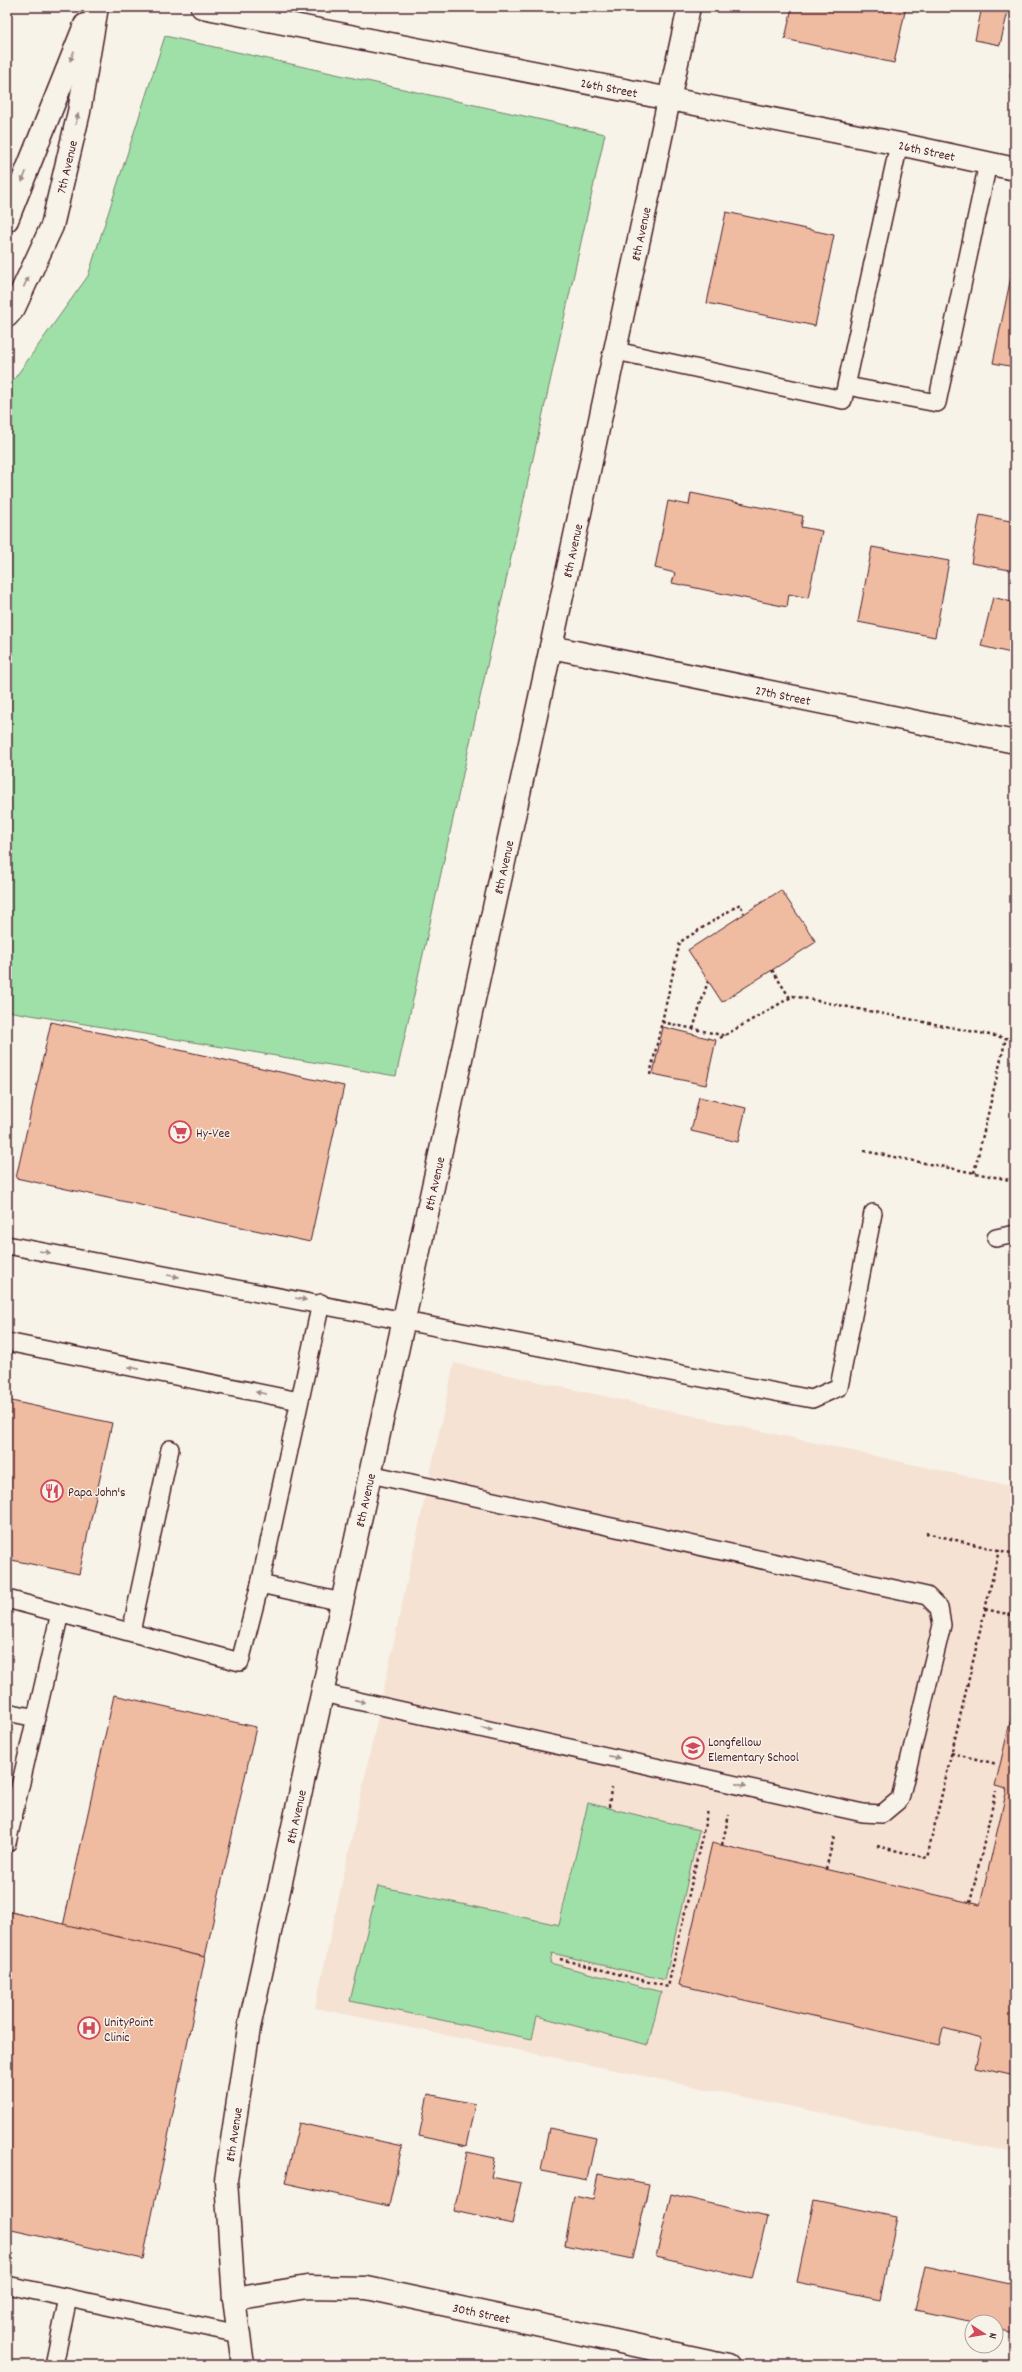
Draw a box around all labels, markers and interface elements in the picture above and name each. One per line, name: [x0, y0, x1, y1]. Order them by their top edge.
one-way arrow: [68, 51, 74, 63]
street label: 26th Street: [579, 75, 639, 104]
one-way arrow: [75, 113, 81, 125]
street label: 26th Street: [896, 137, 957, 168]
street label: 7th Avenue: [53, 138, 84, 196]
one-way arrow: [20, 171, 26, 183]
street label: 8th Avenue: [628, 205, 658, 263]
one-way arrow: [23, 277, 29, 288]
street label: 8th Avenue: [559, 522, 589, 580]
street label: 27th Street: [753, 682, 812, 712]
street label: 8th Avenue: [490, 839, 520, 896]
supermarket icon: Hy-Vee: [167, 1119, 193, 1145]
place label: Hy-Vee: [196, 1125, 230, 1144]
street label: 8th Avenue: [421, 1155, 451, 1213]
one-way arrow: [39, 1250, 51, 1256]
one-way arrow: [167, 1273, 179, 1279]
one-way arrow: [295, 1296, 307, 1302]
one-way arrow: [128, 1364, 140, 1370]
one-way arrow: [255, 1390, 267, 1396]
street label: 8th Avenue: [352, 1472, 382, 1529]
restaurant icon: Papa John's: [39, 1478, 65, 1504]
place label: Papa John's: [68, 1484, 126, 1503]
one-way arrow: [354, 1699, 367, 1705]
one-way arrow: [481, 1727, 494, 1733]
place label: Longfellow Elementary School: [708, 1734, 799, 1768]
school or university icon: Longfellow Elementary School: [680, 1735, 706, 1761]
one-way arrow: [608, 1755, 621, 1761]
one-way arrow: [735, 1783, 747, 1789]
street label: 8th Avenue: [283, 1788, 313, 1846]
place label: UnityPoint Clinic: [104, 2014, 154, 2048]
hospital icon: UnityPoint Clinic: [76, 2015, 102, 2041]
street label: 8th Avenue: [222, 2106, 249, 2163]
street label: 30th Street: [450, 2299, 512, 2330]
north arrow: [964, 2314, 1004, 2354]
text: N: [983, 2331, 1000, 2341]

